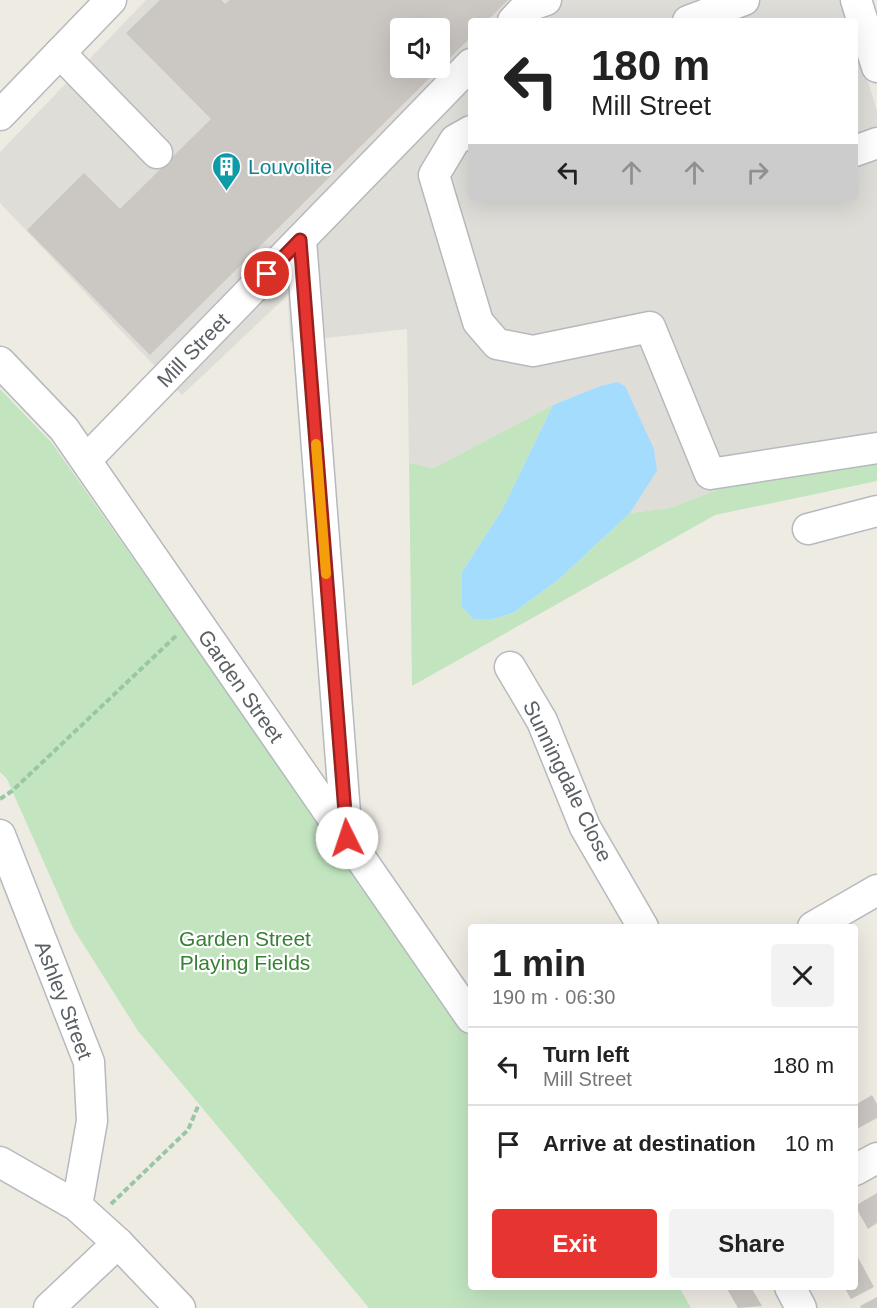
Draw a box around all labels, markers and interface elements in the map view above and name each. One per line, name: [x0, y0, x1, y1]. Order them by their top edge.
map controls: [390, 18, 450, 78]
button: sound: [390, 18, 450, 78]
icon: left: [492, 42, 570, 120]
text: 180 m: [591, 42, 710, 89]
text: Mill Street: [591, 91, 711, 121]
building icon: Louvolite: [211, 150, 243, 192]
place label: Louvolite: [248, 155, 332, 178]
icon: left: [552, 156, 585, 189]
icon: ahead: [615, 156, 648, 189]
icon: ahead: [678, 156, 711, 189]
icon: right: [741, 156, 774, 189]
pin: [241, 248, 292, 299]
icon: arrive: [250, 257, 283, 290]
street label: Mill Street: [152, 308, 234, 392]
street label: Garden Street: [194, 625, 288, 747]
street label: Sunningdale Close: [519, 697, 617, 865]
position arrow: [315, 806, 379, 870]
park label: Garden Street Playing Fields: [179, 927, 311, 974]
street label: Ashley Street: [31, 938, 97, 1063]
text: 1 min: [492, 943, 586, 984]
button: close: [771, 944, 834, 1007]
text: 190 m · 06:30: [492, 986, 615, 1008]
text: Turn left: [543, 1042, 629, 1067]
icon: left: [492, 1050, 525, 1083]
text: 180 m: [773, 1053, 834, 1078]
text: Mill Street: [543, 1068, 632, 1090]
icon: arrive: [492, 1128, 525, 1161]
text: Arrive at destination: [543, 1131, 756, 1156]
text: 10 m: [785, 1131, 834, 1156]
button: Exit: [492, 1209, 657, 1278]
button: Share: [669, 1209, 834, 1278]

